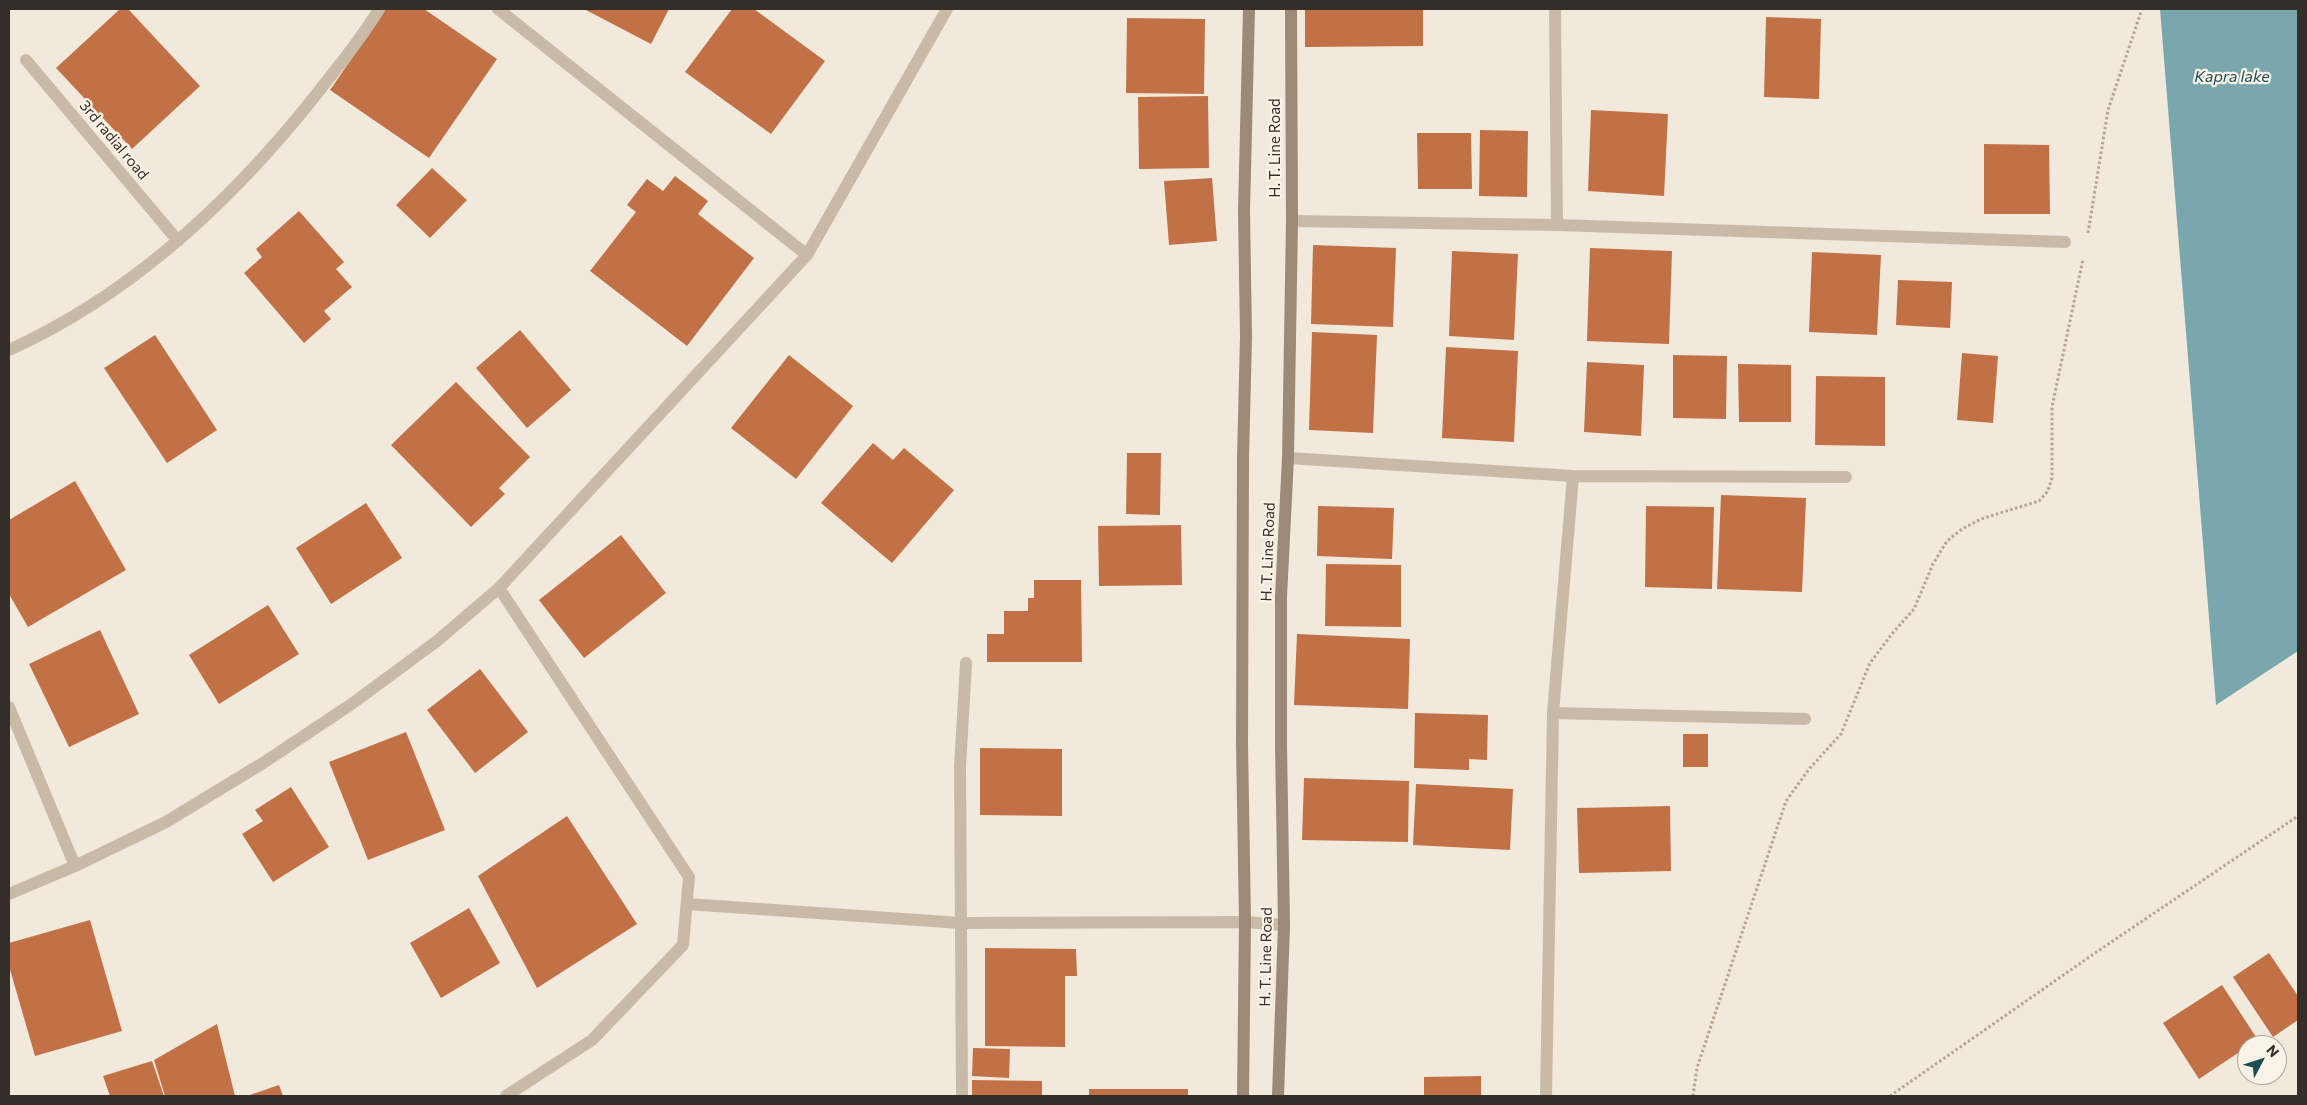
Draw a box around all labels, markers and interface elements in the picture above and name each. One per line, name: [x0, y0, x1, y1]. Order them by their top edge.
water label: Kapra lake: [2194, 67, 2270, 87]
street label: 3rd radial road: [76, 97, 152, 183]
street label: H. T. Line Road: [1266, 98, 1284, 198]
street label: H. T. Line Road: [1257, 502, 1279, 602]
street label: H. T. Line Road: [1256, 907, 1276, 1007]
north arrow: [2237, 1035, 2287, 1085]
text: N: [2263, 1041, 2283, 1060]

